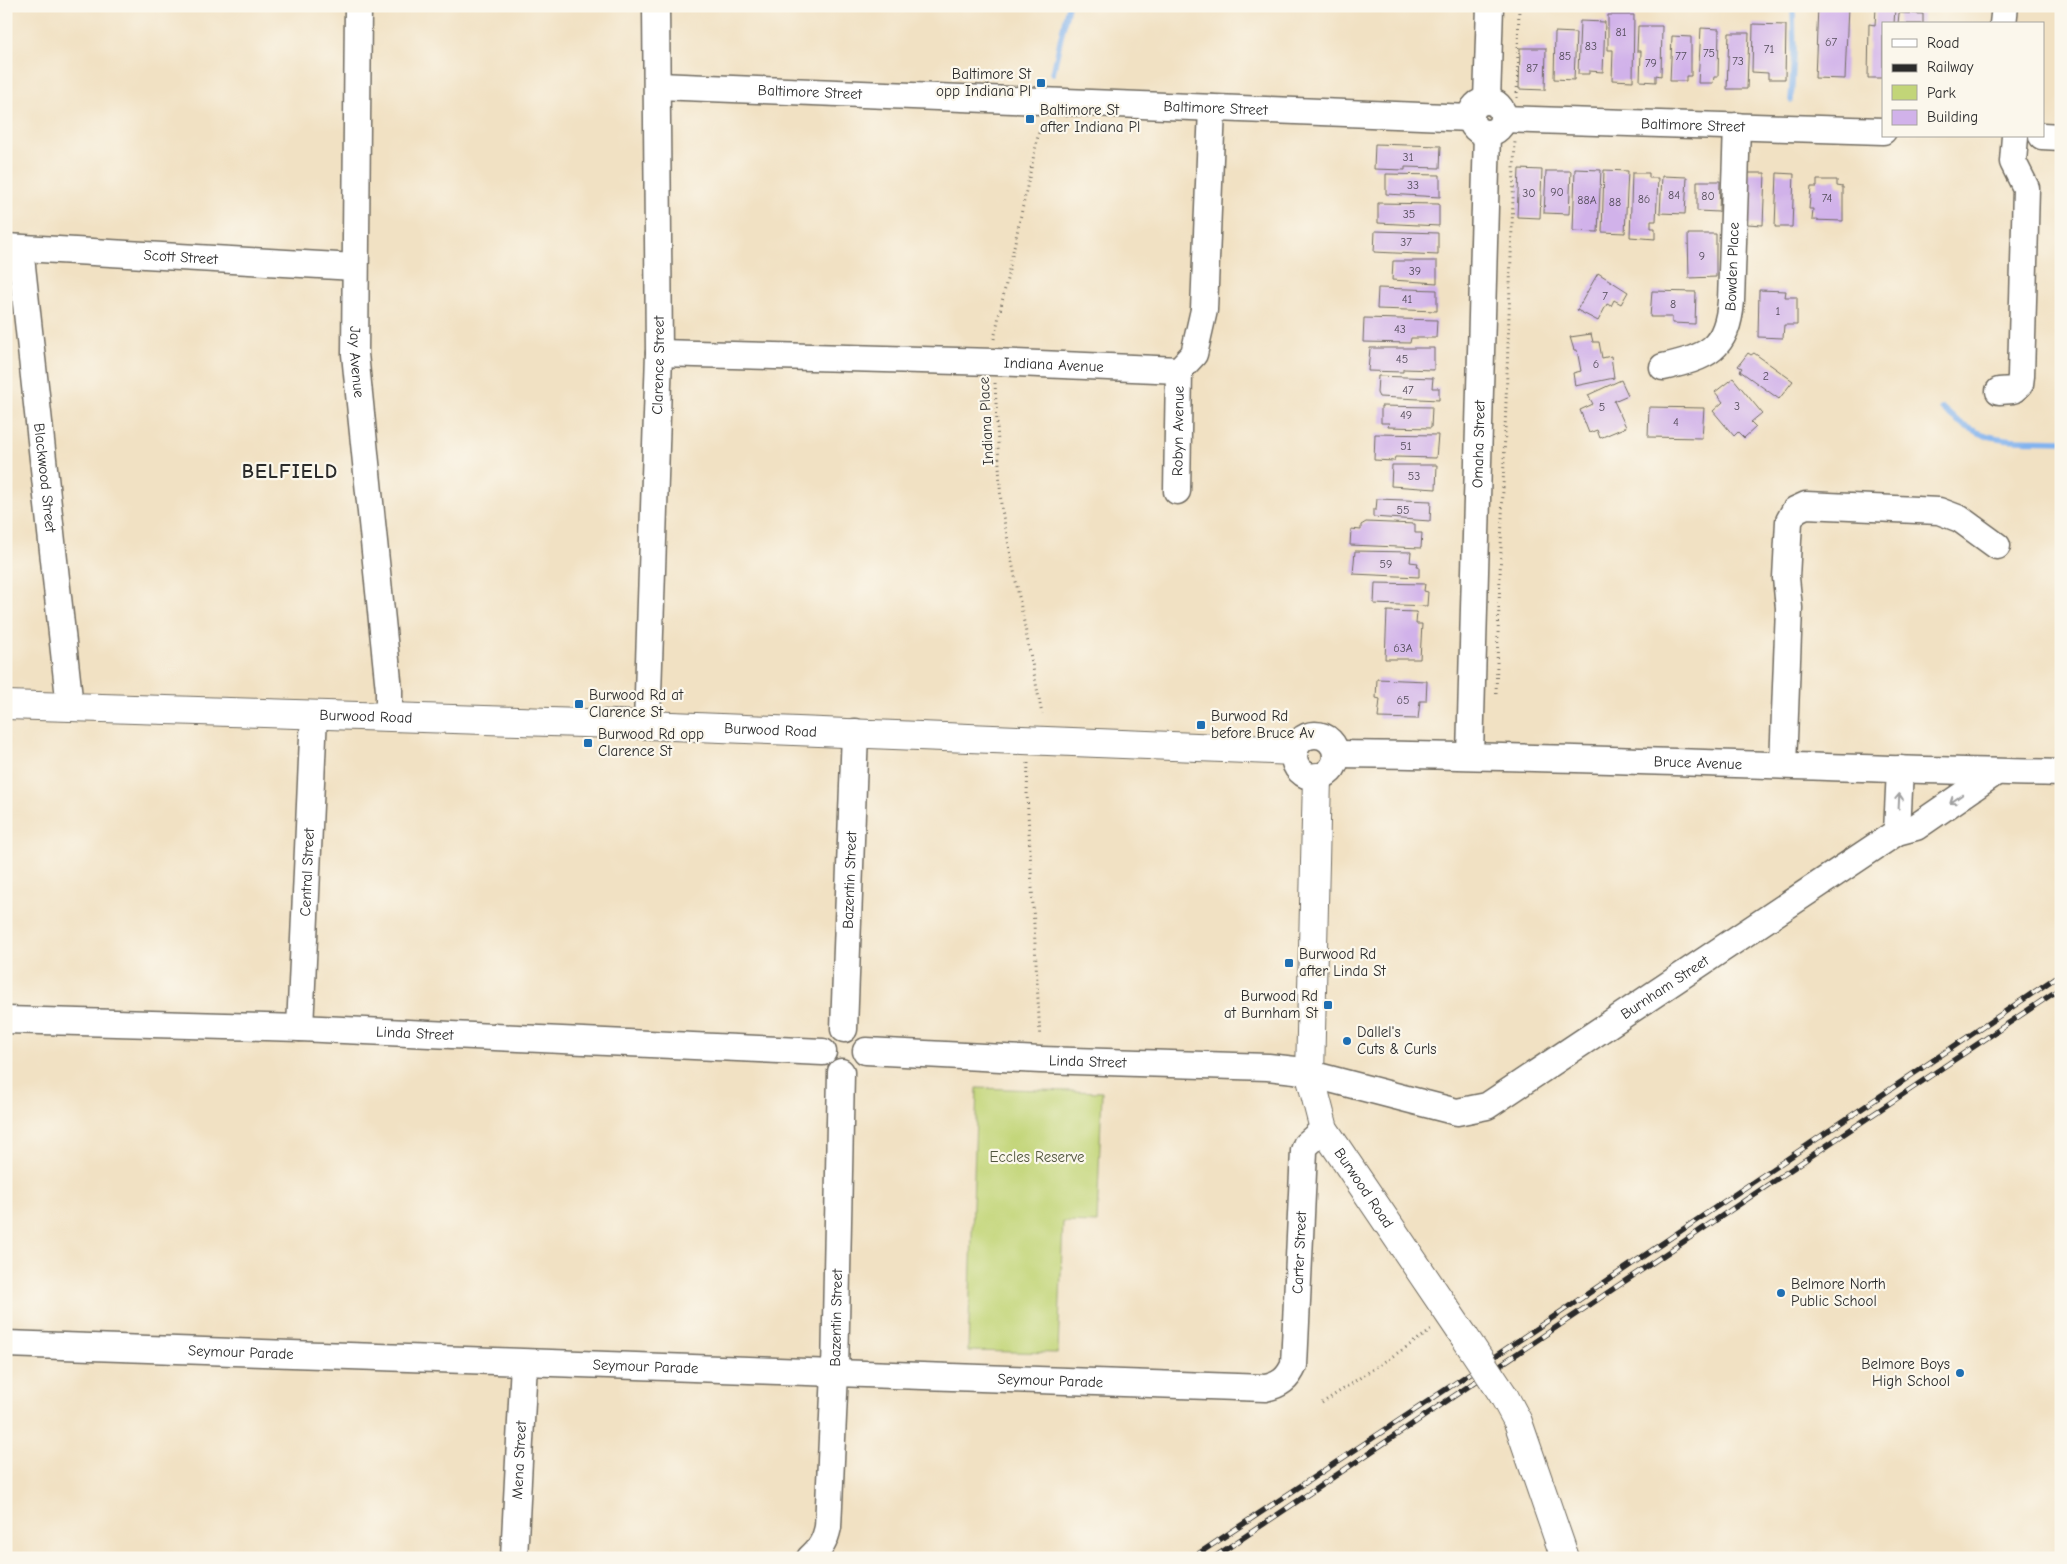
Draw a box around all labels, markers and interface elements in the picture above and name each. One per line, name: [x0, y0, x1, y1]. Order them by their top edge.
legend: [1882, 22, 2044, 138]
house number: 81: [1616, 25, 1627, 39]
text: Road: [1927, 34, 1959, 52]
house number: 67: [1825, 35, 1837, 49]
house number: 83: [1585, 39, 1597, 53]
house number: 71: [1764, 42, 1774, 56]
house number: 75: [1703, 46, 1715, 60]
house number: 85: [1559, 49, 1571, 63]
house number: 77: [1675, 49, 1687, 63]
house number: 73: [1732, 54, 1744, 68]
house number: 79: [1645, 56, 1657, 70]
text: Railway: [1927, 58, 1974, 76]
house number: 87: [1526, 61, 1538, 75]
place label: Baltimore St opp Indiana Pl: [936, 65, 1032, 100]
marker: Baltimore St opp Indiana Pl: [1035, 77, 1047, 89]
street label: Baltimore Street: [757, 81, 863, 103]
text: Park: [1927, 84, 1956, 102]
street label: Baltimore Street: [1163, 97, 1269, 119]
place label: Baltimore St after Indiana Pl: [1040, 101, 1140, 136]
text: Building: [1927, 108, 1978, 126]
marker: Baltimore St after Indiana Pl: [1024, 113, 1036, 125]
street label: Baltimore Street: [1641, 114, 1746, 136]
house number: 31: [1403, 150, 1414, 164]
house number: 33: [1407, 178, 1419, 192]
house number: 90: [1550, 185, 1564, 199]
house number: 30: [1522, 186, 1536, 200]
house number: 84: [1668, 188, 1680, 202]
house number: 80: [1701, 189, 1715, 203]
house number: 74: [1822, 191, 1832, 205]
house number: 86: [1638, 192, 1650, 206]
house number: 88A: [1577, 193, 1597, 207]
house number: 88: [1609, 195, 1621, 209]
house number: 35: [1403, 207, 1415, 221]
street label: Bowden Place: [1721, 221, 1743, 312]
house number: 37: [1400, 235, 1412, 249]
street label: Scott Street: [143, 246, 219, 268]
house number: 9: [1699, 249, 1705, 263]
house number: 39: [1409, 264, 1421, 278]
house number: 7: [1602, 289, 1608, 303]
house number: 41: [1402, 292, 1413, 306]
house number: 8: [1670, 297, 1676, 311]
house number: 1: [1776, 304, 1781, 318]
street label: Clarence Street: [648, 315, 668, 415]
house number: 43: [1394, 322, 1406, 336]
street label: Jay Avenue: [346, 326, 368, 399]
house number: 45: [1396, 352, 1408, 366]
street label: Indiana Avenue: [1003, 353, 1105, 376]
house number: 6: [1593, 357, 1599, 371]
house number: 2: [1763, 369, 1769, 383]
street label: Indiana Place: [975, 376, 997, 466]
house number: 47: [1402, 383, 1414, 397]
street label: Robyn Avenue: [1168, 385, 1188, 476]
street label: Omaha Street: [1468, 399, 1489, 488]
house number: 3: [1734, 399, 1740, 413]
house number: 5: [1599, 400, 1605, 414]
house number: 49: [1400, 408, 1412, 422]
house number: 4: [1673, 415, 1679, 429]
street label: Blackwood Street: [30, 422, 60, 534]
house number: 51: [1400, 439, 1412, 453]
district label: BELFIELD: [242, 460, 338, 483]
house number: 53: [1408, 469, 1420, 483]
house number: 55: [1396, 503, 1410, 517]
house number: 59: [1380, 557, 1392, 571]
house number: 63A: [1393, 641, 1413, 655]
place label: Burwood Rd at Clarence St: [589, 686, 684, 721]
house number: 65: [1396, 693, 1410, 707]
marker: Burwood Rd at Clarence St: [573, 698, 585, 710]
street label: Burwood Road: [319, 706, 413, 727]
place label: Burwood Rd before Bruce Av: [1211, 707, 1315, 742]
street label: Burwood Road: [724, 719, 817, 741]
marker: Burwood Rd before Bruce Av: [1195, 719, 1207, 731]
place label: Burwood Rd opp Clarence St: [598, 725, 704, 760]
marker: Burwood Rd opp Clarence St: [582, 737, 594, 749]
street label: Bruce Avenue: [1653, 752, 1743, 773]
one-way arrow: [1894, 793, 1903, 809]
one-way arrow: [1949, 794, 1963, 804]
street label: Central Street: [296, 827, 318, 917]
street label: Bazentin Street: [839, 830, 860, 929]
place label: Burwood Rd after Linda St: [1299, 945, 1386, 980]
street label: Burnham Street: [1617, 951, 1713, 1023]
marker: Burwood Rd after Linda St: [1283, 957, 1295, 969]
place label: Burwood Rd at Burnham St: [1224, 987, 1319, 1022]
marker: Burwood Rd at Burnham St: [1322, 999, 1334, 1011]
street label: Linda Street: [376, 1022, 455, 1044]
place label: Dallel's Cuts & Curls: [1357, 1023, 1436, 1058]
marker: Dallel's Cuts & Curls: [1341, 1035, 1353, 1047]
street label: Linda Street: [1049, 1051, 1127, 1072]
street label: Burwood Road: [1330, 1144, 1397, 1231]
park label: Eccles Reserve: [990, 1148, 1085, 1166]
street label: Carter Street: [1288, 1210, 1310, 1295]
street label: Bazentin Street: [826, 1268, 846, 1367]
place label: Belmore North Public School: [1791, 1275, 1886, 1310]
marker: Belmore North Public School: [1775, 1287, 1787, 1299]
street label: Seymour Parade: [188, 1341, 295, 1363]
place label: Belmore Boys High School: [1861, 1355, 1950, 1390]
street label: Seymour Parade: [592, 1356, 699, 1377]
marker: Belmore Boys High School: [1954, 1367, 1966, 1379]
street label: Seymour Parade: [997, 1370, 1104, 1391]
street label: Mena Street: [508, 1420, 530, 1500]

